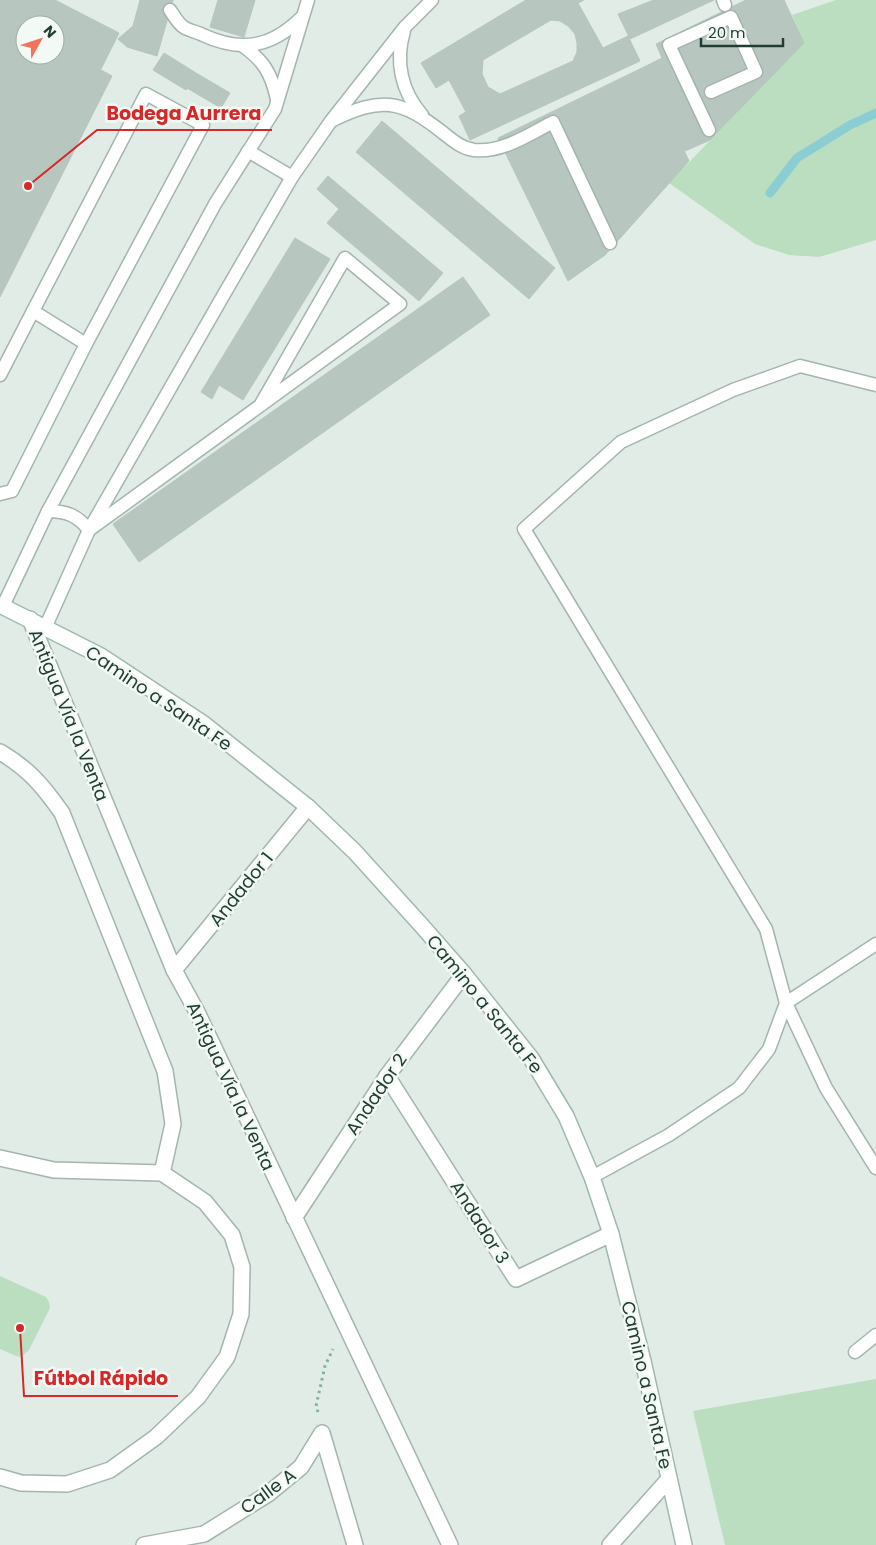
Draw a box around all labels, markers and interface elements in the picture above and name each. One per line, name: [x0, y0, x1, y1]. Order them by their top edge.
north arrow: [15, 15, 65, 65]
scale bar: [701, 15, 784, 47]
text: N: [39, 21, 61, 42]
text: 20 m: [708, 22, 746, 43]
callout: Bodega Aurrera: [97, 96, 272, 130]
text: Bodega Aurrera: [107, 100, 261, 127]
street label: Antigua Vía la Venta: [23, 625, 115, 805]
street label: Camino a Santa Fe: [81, 640, 237, 756]
street label: Andador 1: [203, 847, 279, 931]
street label: Camino a Santa Fe: [421, 929, 549, 1079]
street label: Antigua Vía la Venta: [181, 997, 281, 1175]
street label: Andador 2: [339, 1048, 413, 1140]
street label: Andador 3: [445, 1176, 515, 1268]
street label: Camino a Santa Fe: [615, 1298, 679, 1472]
callout: Fútbol Rápido: [24, 1362, 178, 1396]
text: Fútbol Rápido: [34, 1365, 168, 1392]
street label: Calle A: [235, 1462, 301, 1520]

